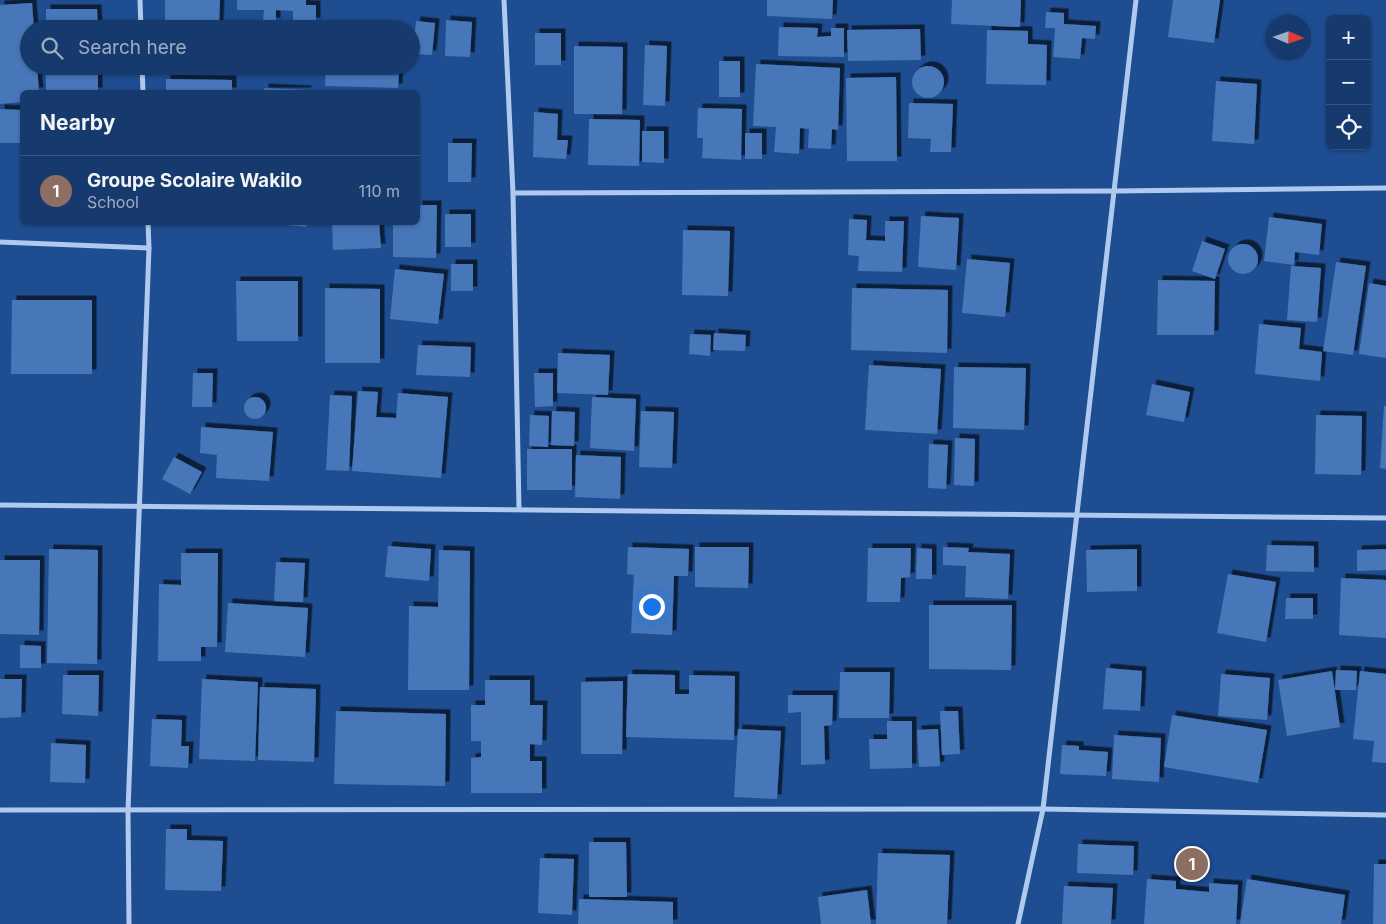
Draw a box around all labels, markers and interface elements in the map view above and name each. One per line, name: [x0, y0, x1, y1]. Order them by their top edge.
north arrow: [1266, 15, 1311, 60]
map controls: [1326, 15, 1371, 150]
button: +: [1326, 15, 1371, 60]
search box: [20, 20, 420, 75]
icon: search: [38, 34, 66, 62]
text: Search here: [78, 36, 187, 59]
button: −: [1326, 60, 1371, 105]
button: locate: [1326, 105, 1371, 150]
text: Nearby: [40, 110, 115, 135]
text: Groupe Scolaire Wakilo: [87, 169, 302, 192]
text: 1: [53, 181, 59, 201]
text: 110 m: [358, 181, 400, 201]
text: School: [87, 192, 139, 212]
your location: [639, 594, 665, 620]
pin: 1: [1176, 845, 1208, 883]

